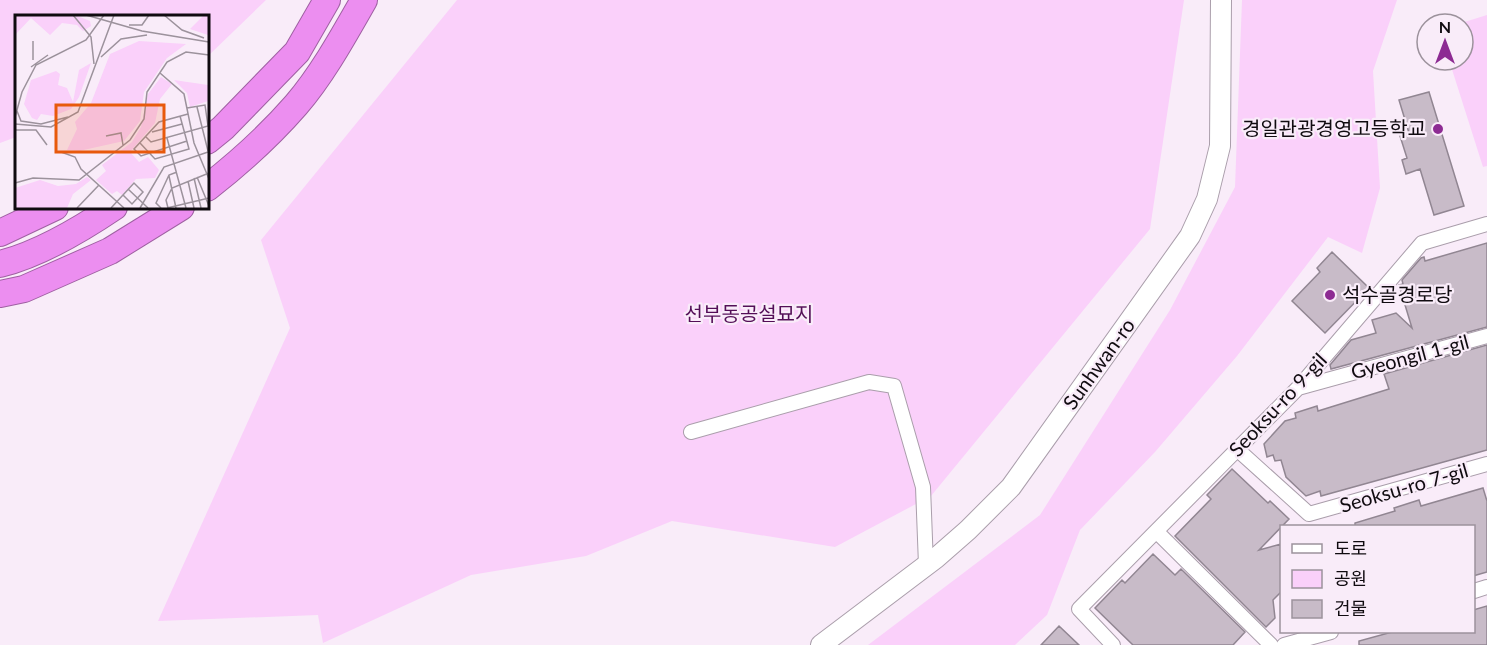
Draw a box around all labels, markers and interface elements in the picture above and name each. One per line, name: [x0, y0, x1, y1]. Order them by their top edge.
north arrow: [1415, 12, 1475, 72]
inset map: [15, 15, 208, 208]
text: N: [1439, 17, 1451, 36]
place label: 경일관광경영고등학교: [1242, 116, 1426, 140]
marker: 경일관광경영고등학교: [1431, 122, 1445, 136]
place label: 석수골경로당: [1342, 282, 1452, 306]
marker: 석수골경로당: [1323, 288, 1337, 302]
park label: 선부동공설묘지: [685, 301, 813, 325]
street label: Sunhwan-ro: [1057, 313, 1139, 414]
street label: Gyeongil 1-gil: [1348, 329, 1471, 383]
street label: Seoksu-ro 9-gil: [1223, 348, 1331, 461]
street label: Seoksu-ro 7-gil: [1337, 457, 1471, 517]
legend: [1280, 525, 1475, 633]
text: 도로: [1334, 537, 1367, 559]
text: 공원: [1334, 567, 1367, 589]
text: 건물: [1334, 597, 1367, 619]

